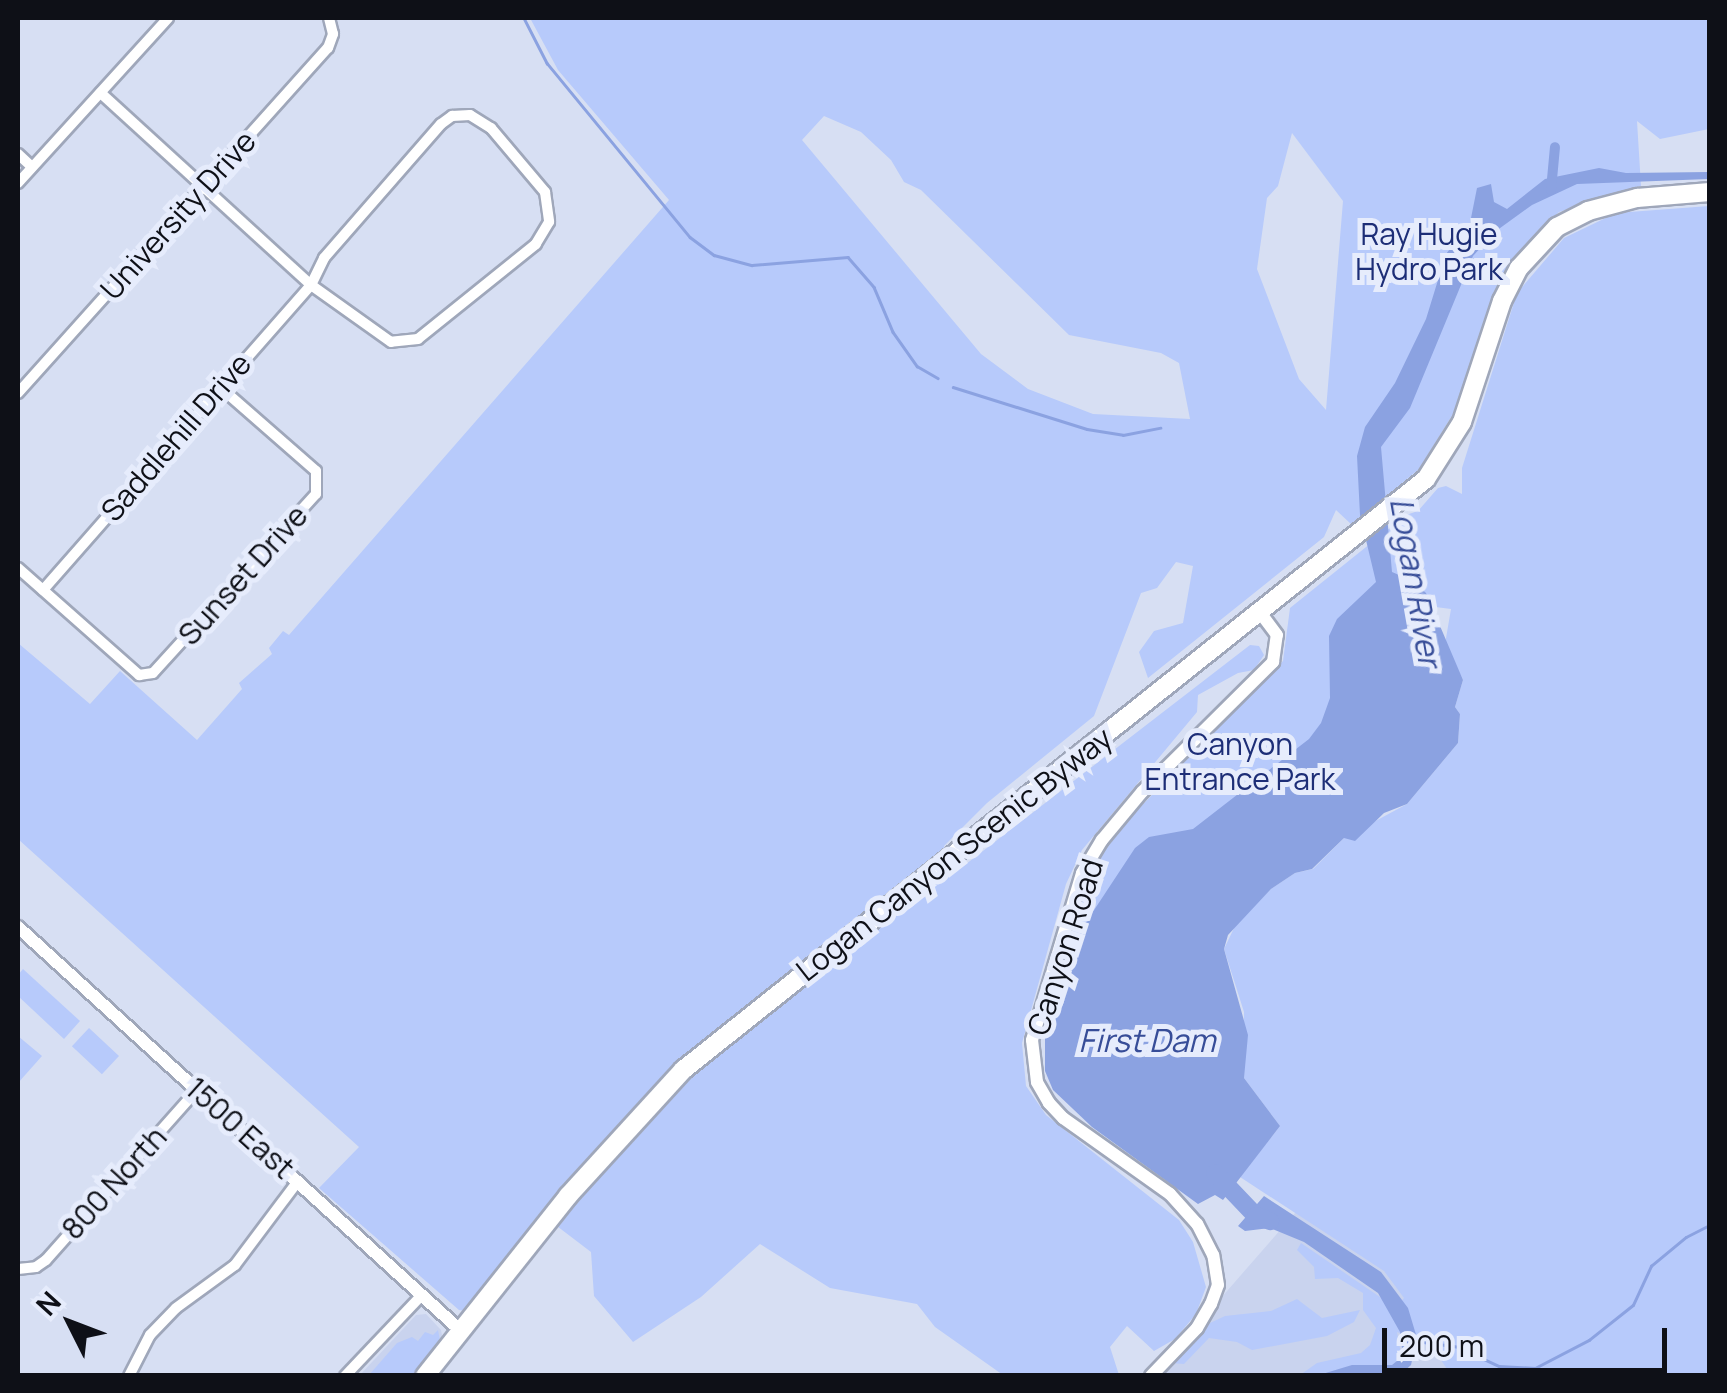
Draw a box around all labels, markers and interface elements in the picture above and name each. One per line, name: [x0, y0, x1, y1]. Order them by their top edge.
street label: University Drive: [93, 123, 263, 307]
park label: Ray Hugie Hydro Park: [1355, 216, 1503, 286]
street label: Saddlehill Drive: [93, 346, 259, 528]
water label: Logan River: [1382, 495, 1450, 669]
street label: Sunset Drive: [171, 498, 315, 652]
street label: Logan Canyon Scenic Byway: [789, 720, 1119, 988]
park label: Canyon Entrance Park: [1144, 726, 1336, 796]
street label: Canyon Road: [1020, 854, 1110, 1040]
water label: First Dam: [1079, 1021, 1215, 1059]
street label: 1500 East: [178, 1070, 302, 1186]
street label: 800 North: [54, 1119, 174, 1247]
north arrow: [20, 1273, 120, 1373]
text: N: [27, 1283, 69, 1323]
scale bar: [1387, 1308, 1672, 1370]
text: 200 m: [1399, 1325, 1484, 1366]

